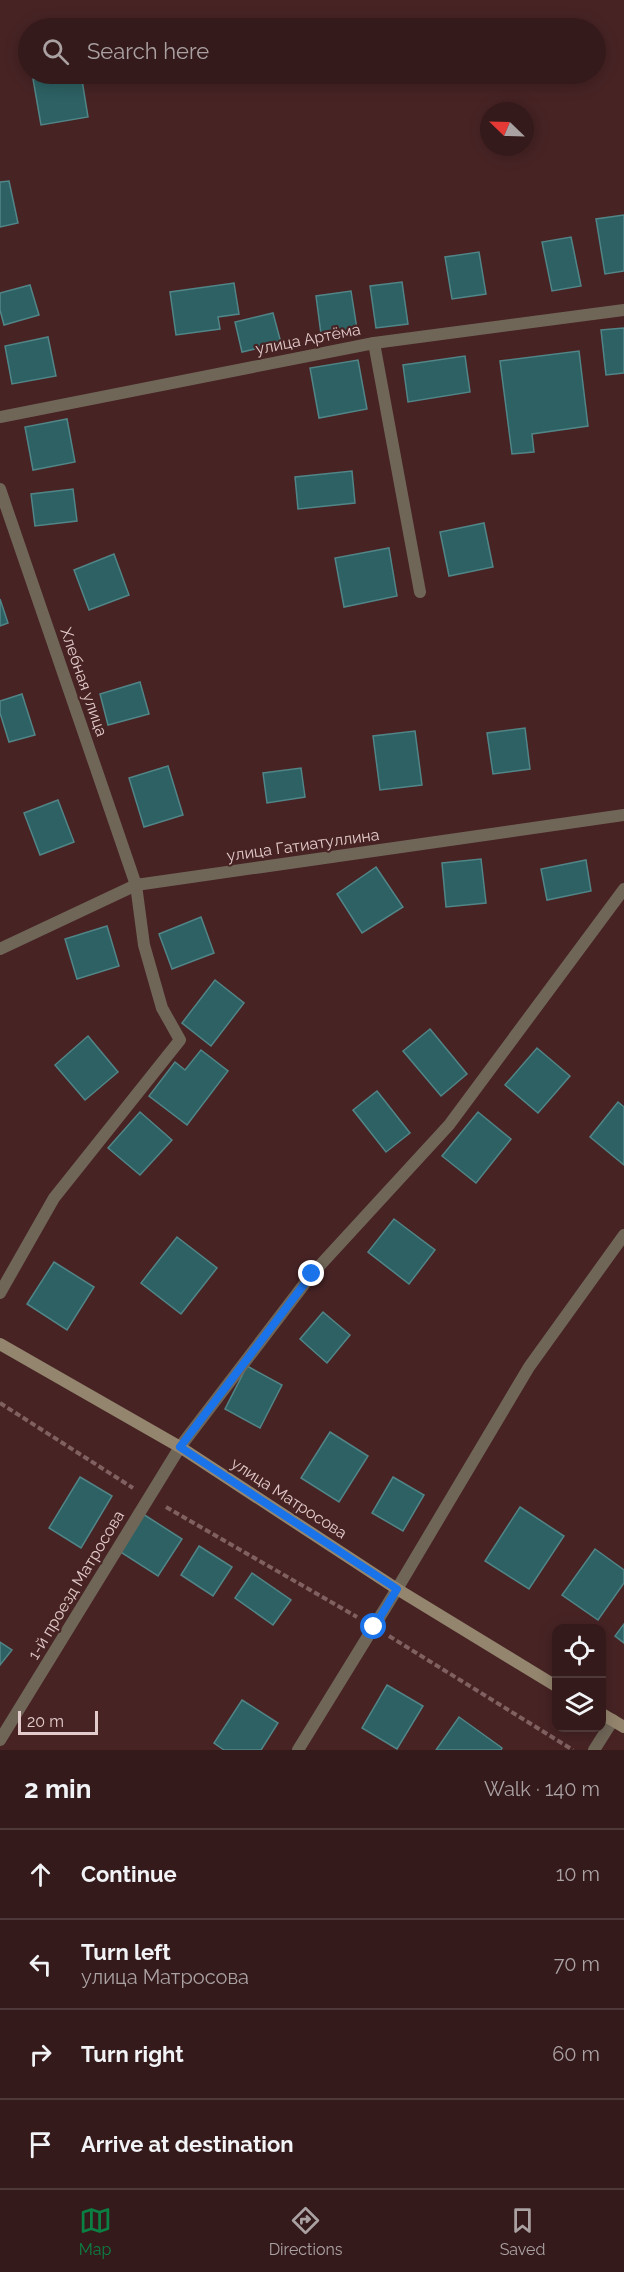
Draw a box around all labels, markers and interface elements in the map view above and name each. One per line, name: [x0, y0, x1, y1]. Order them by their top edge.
search box: [18, 18, 606, 84]
icon: search: [39, 35, 72, 68]
text: Search here: [87, 38, 209, 64]
north arrow: [480, 102, 534, 156]
street label: улица Артёма: [254, 320, 362, 358]
street label: Хлебная улица: [57, 625, 111, 739]
street label: улица Гатиатуллина: [225, 825, 381, 865]
route end: [298, 1260, 324, 1286]
street label: улица Матросова: [227, 1453, 351, 1543]
street label: 1-й проезд Матросова: [24, 1507, 128, 1663]
route start: [360, 1613, 386, 1639]
map controls: [552, 1624, 606, 1732]
button: locate: [552, 1624, 606, 1678]
button: layers: [552, 1678, 606, 1732]
scale bar: [18, 1708, 98, 1736]
text: 20 m: [27, 1712, 64, 1731]
text: 2 min: [24, 1774, 91, 1804]
text: Walk · 140 m: [484, 1777, 600, 1801]
icon: ahead: [24, 1858, 57, 1891]
text: Continue: [81, 1861, 177, 1887]
text: 10 m: [556, 1862, 600, 1886]
text: Turn left: [81, 1939, 171, 1965]
icon: left: [24, 1948, 57, 1981]
text: 70 m: [554, 1952, 600, 1976]
text: улица Матросова: [81, 1965, 249, 1989]
icon: right: [24, 2038, 57, 2071]
text: Turn right: [81, 2041, 184, 2067]
text: 60 m: [552, 2042, 600, 2066]
icon: arrive: [24, 2128, 57, 2161]
text: Arrive at destination: [81, 2131, 294, 2157]
tab: Map: [79, 2204, 112, 2259]
tab: Directions: [269, 2204, 343, 2259]
tab: Saved: [500, 2204, 545, 2259]

